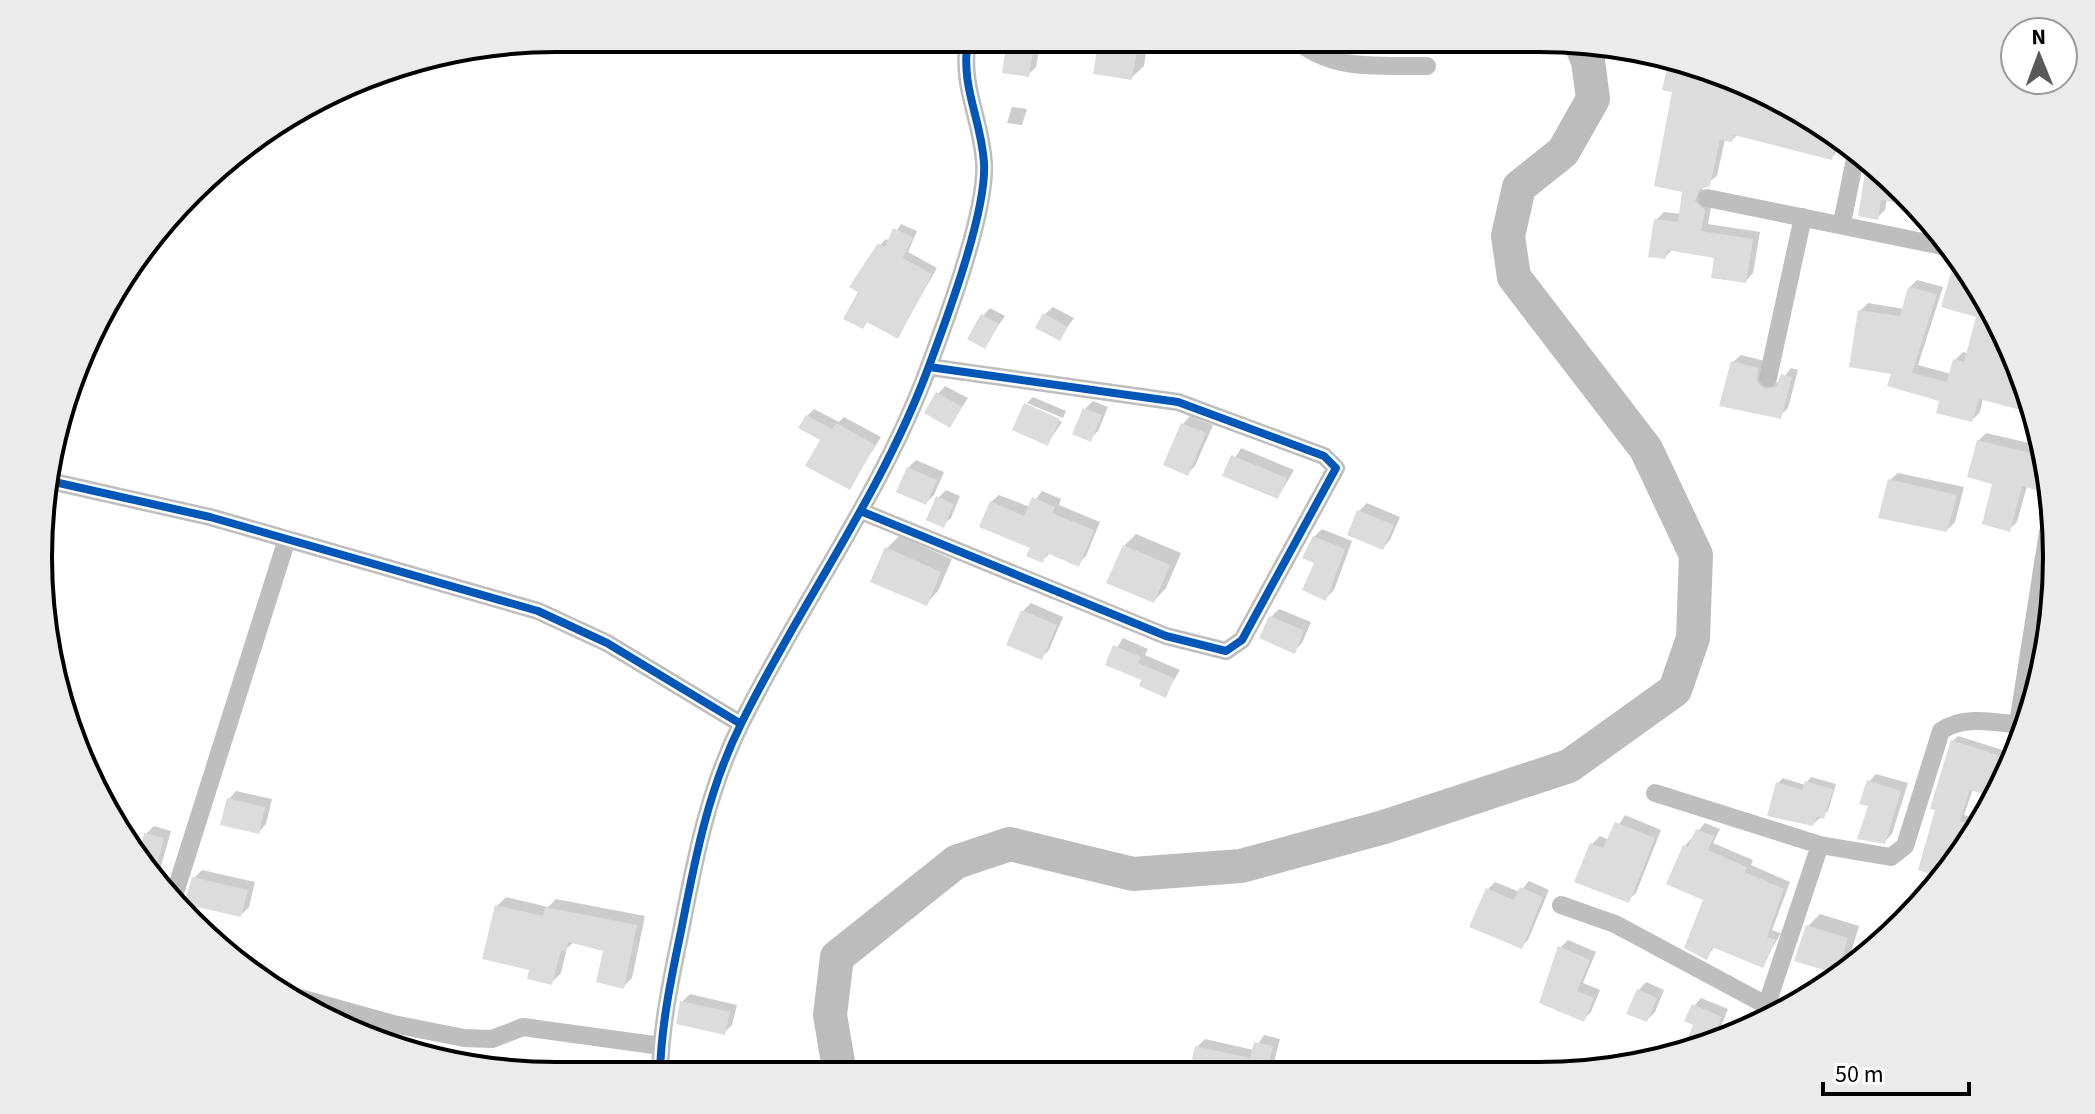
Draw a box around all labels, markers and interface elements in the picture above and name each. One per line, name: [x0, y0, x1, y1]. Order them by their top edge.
north arrow: [1999, 16, 2079, 96]
text: N: [2031, 21, 2046, 53]
scale bar: [1823, 1046, 1969, 1096]
text: 50 m: [1835, 1057, 1884, 1092]

